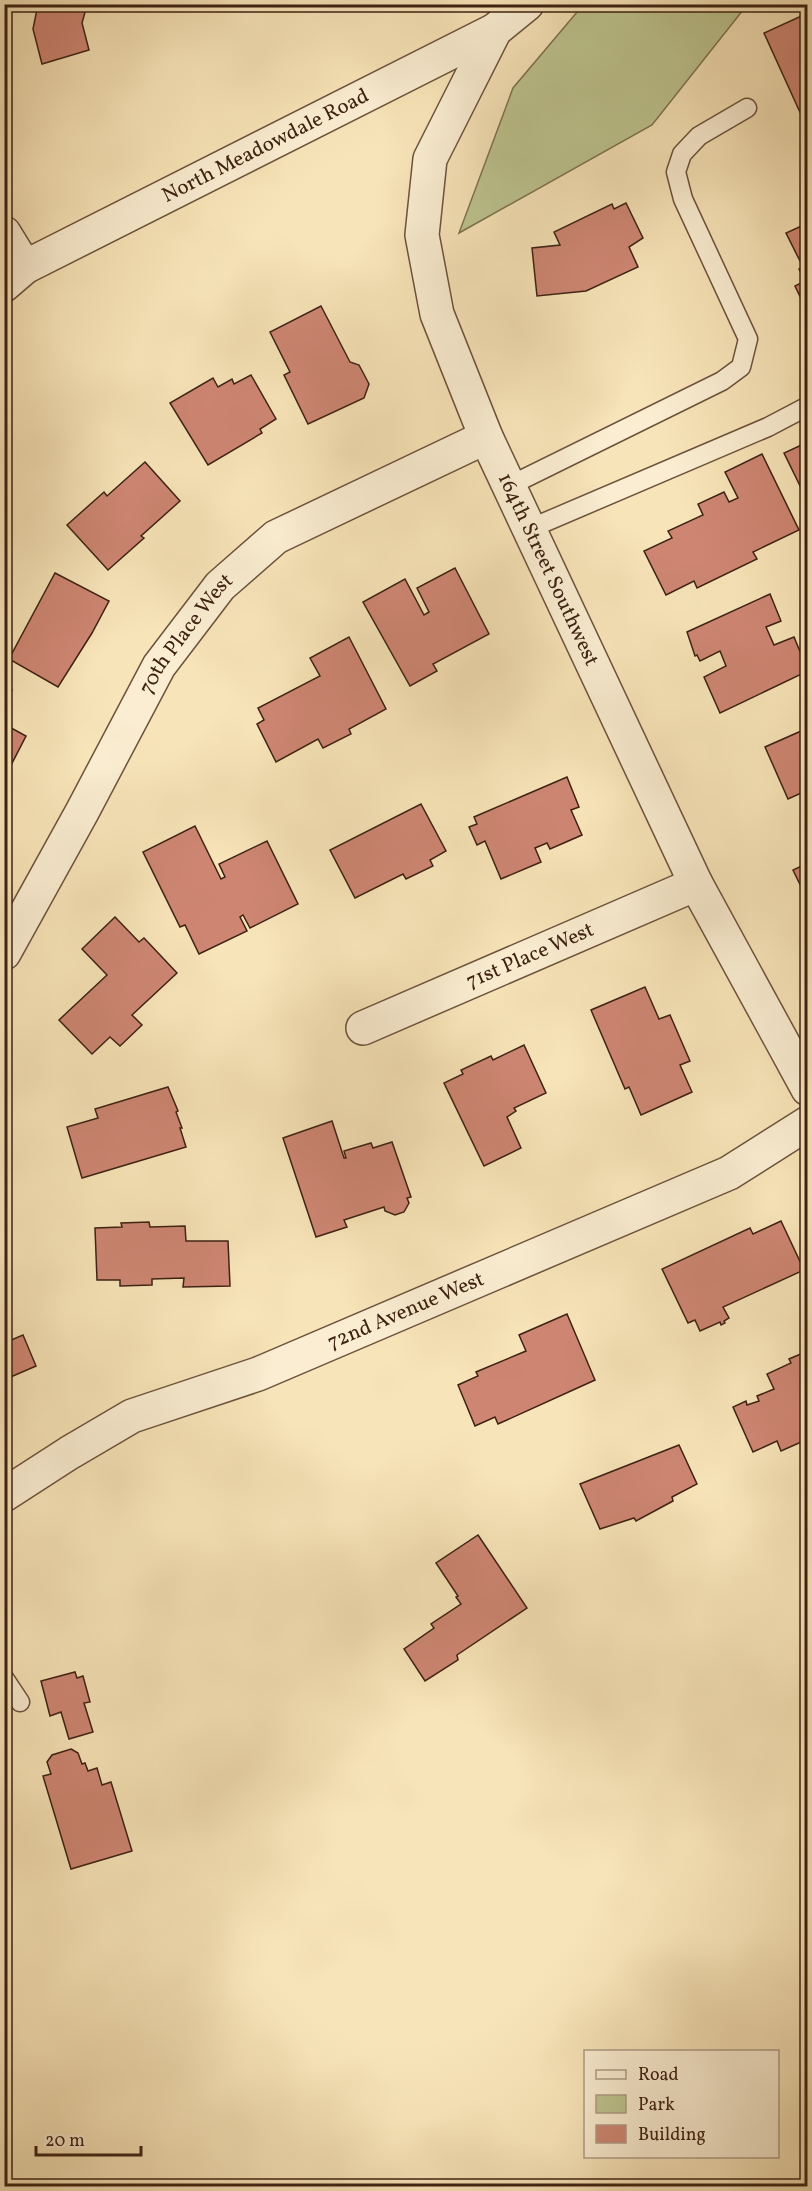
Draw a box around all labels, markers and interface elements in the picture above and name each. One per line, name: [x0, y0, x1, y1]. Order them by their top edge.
street label: North Meadowdale Road: [157, 81, 374, 210]
street label: 164th Street Southwest: [490, 468, 606, 671]
street label: 70th Place West: [132, 566, 239, 699]
street label: 71st Place West: [462, 915, 598, 996]
street label: 72nd Avenue West: [323, 1265, 489, 1357]
legend: [584, 2050, 779, 2158]
text: Road: [638, 2063, 679, 2088]
text: Park: [638, 2093, 675, 2118]
scale bar: [36, 2119, 141, 2157]
text: Building: [638, 2123, 706, 2148]
text: 20 m: [45, 2129, 85, 2154]

